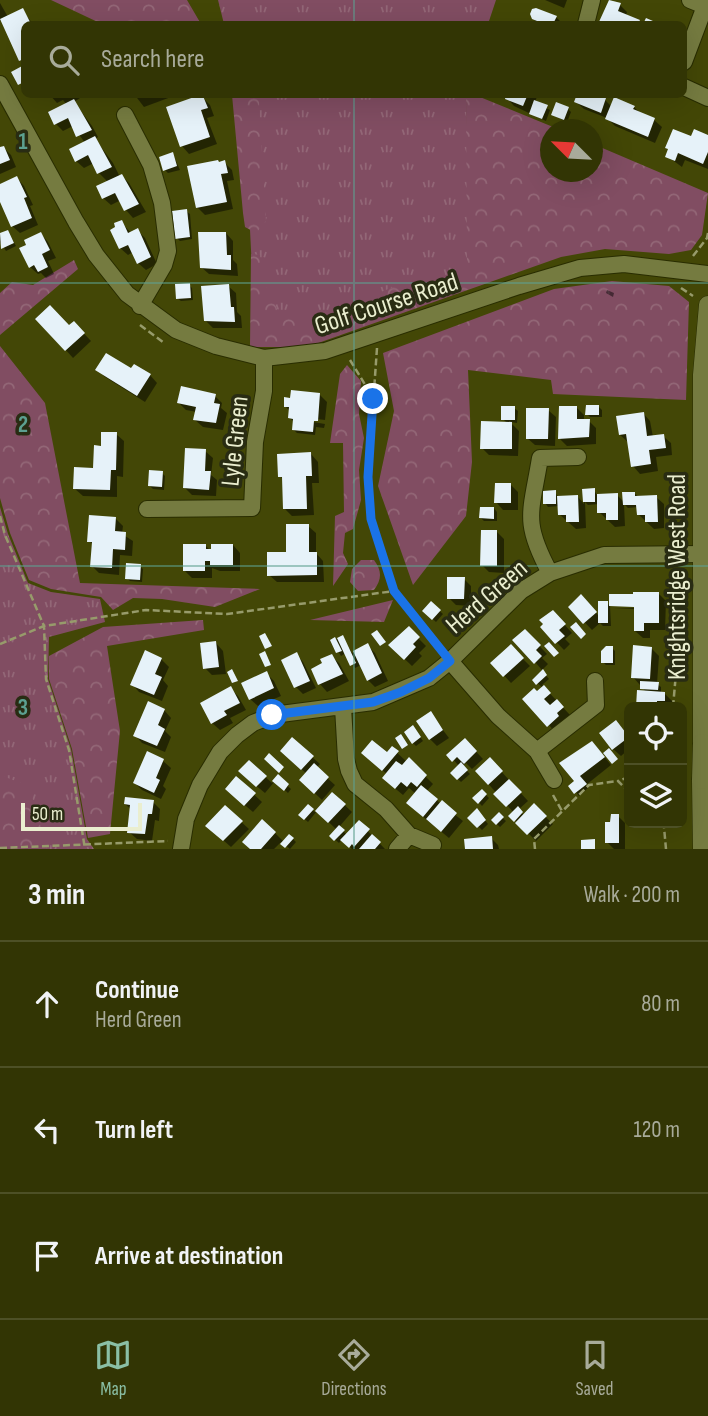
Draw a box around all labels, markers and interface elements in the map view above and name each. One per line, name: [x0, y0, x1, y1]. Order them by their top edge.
search box: [21, 21, 687, 98]
icon: search: [45, 41, 83, 79]
text: Search here: [101, 44, 204, 75]
north arrow: [540, 119, 603, 182]
text: 1: [18, 128, 28, 156]
street label: Golf Course Road: [311, 267, 462, 342]
route end: [357, 383, 388, 414]
street label: Lyle Green: [215, 394, 256, 488]
text: 2: [18, 411, 28, 439]
street label: Knightsridge West Road: [662, 474, 693, 680]
street label: Herd Green: [440, 553, 534, 641]
text: 3: [18, 694, 28, 722]
route start: [256, 699, 287, 730]
map controls: [624, 702, 687, 828]
button: locate: [624, 702, 687, 765]
button: layers: [624, 765, 687, 828]
scale bar: [21, 800, 142, 832]
text: 50 m: [32, 803, 63, 826]
text: 3 min: [28, 877, 85, 913]
text: Walk · 200 m: [583, 881, 680, 909]
text: Continue: [95, 975, 179, 1006]
icon: ahead: [28, 985, 66, 1023]
text: 80 m: [641, 990, 680, 1018]
text: Herd Green: [95, 1006, 182, 1034]
icon: left: [28, 1111, 66, 1149]
text: Turn left: [95, 1115, 173, 1146]
text: 120 m: [634, 1116, 680, 1144]
icon: arrive: [28, 1237, 66, 1275]
text: Arrive at destination: [95, 1241, 283, 1272]
tab: Map: [94, 1336, 132, 1401]
tab: Directions: [321, 1336, 387, 1401]
tab: Saved: [575, 1336, 614, 1401]

